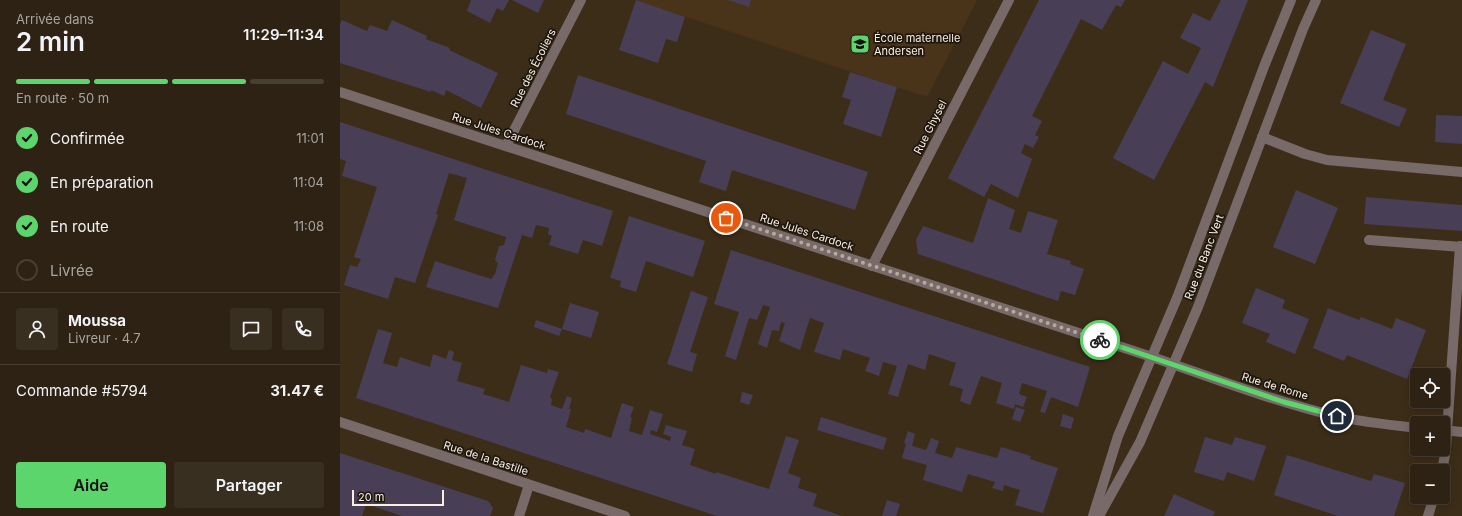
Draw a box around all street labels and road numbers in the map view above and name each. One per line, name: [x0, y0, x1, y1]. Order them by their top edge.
street label: Rue des Écoliers: [507, 26, 559, 110]
street label: Rue Ghysel: [910, 98, 950, 156]
street label: Rue Jules Cardock: [450, 109, 548, 153]
street label: Rue Jules Cardock: [758, 210, 856, 254]
street label: Rue du Banc Vert: [1181, 212, 1227, 302]
street label: Rue de Rome: [1240, 369, 1310, 403]
street label: Rue de la Bastille: [442, 438, 530, 478]

